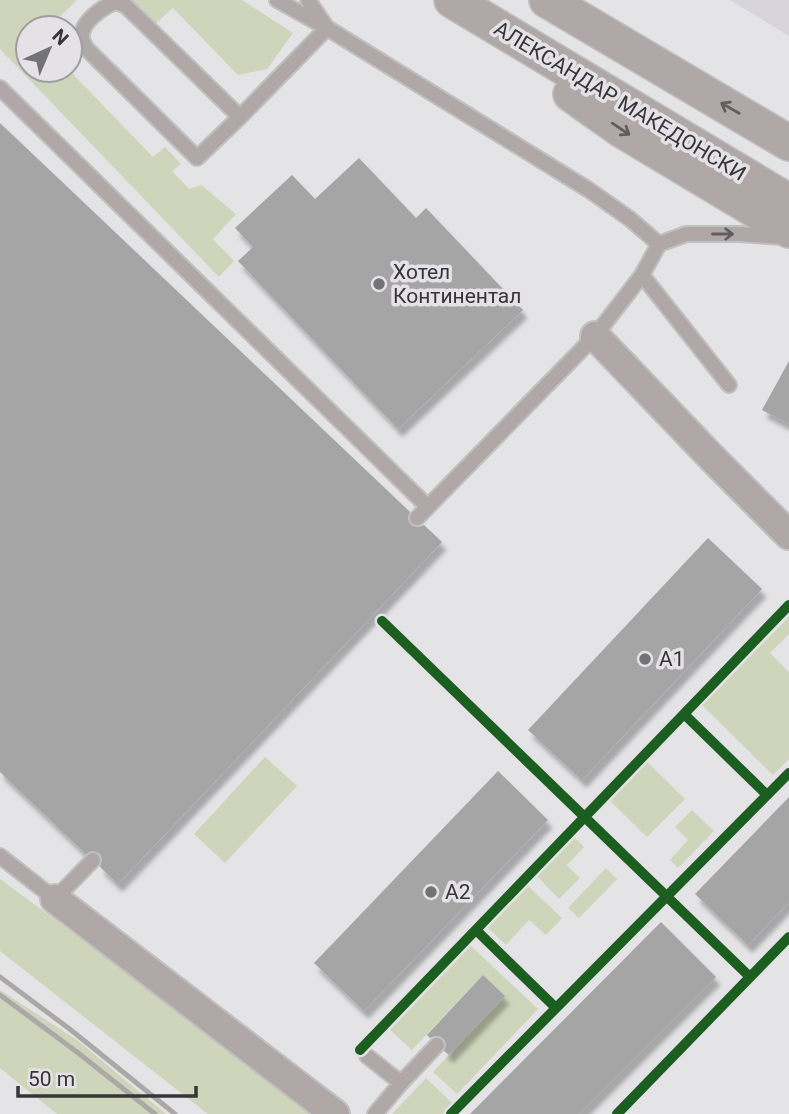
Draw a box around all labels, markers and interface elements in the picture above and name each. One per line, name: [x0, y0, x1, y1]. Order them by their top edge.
north arrow: [14, 14, 84, 84]
street label: АЛЕКСАНДАР МАКЕДОНСКИ: [490, 16, 750, 186]
text: N: [48, 24, 73, 50]
one-way arrow: [721, 101, 741, 115]
one-way arrow: [611, 122, 631, 136]
one-way arrow: [711, 227, 734, 241]
place label: Хотел Континентал: [393, 260, 521, 308]
marker: Хотел Континентал: [371, 276, 387, 292]
place label: А1: [659, 647, 685, 671]
marker: А1: [637, 651, 653, 667]
place label: А2: [445, 880, 471, 904]
marker: А2: [423, 884, 439, 900]
scale bar: [18, 1054, 196, 1098]
text: 50 m: [28, 1067, 75, 1091]

